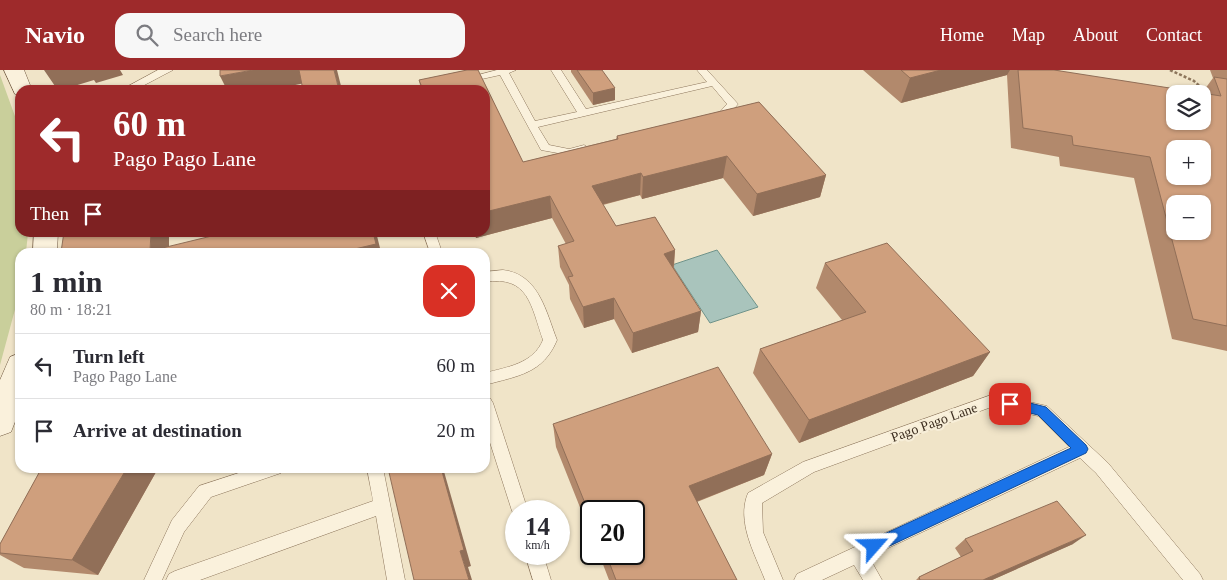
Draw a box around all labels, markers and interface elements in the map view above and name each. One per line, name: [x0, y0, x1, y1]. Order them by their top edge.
search box: [115, 13, 465, 58]
icon: search: [133, 21, 161, 49]
text: Navio: [25, 22, 85, 48]
text: Search here: [173, 24, 262, 45]
text: Home: [940, 25, 984, 45]
text: Map: [1012, 25, 1045, 45]
text: About: [1073, 25, 1118, 45]
text: Contact: [1146, 25, 1202, 45]
map controls: [1166, 85, 1211, 240]
button: layers: [1166, 85, 1211, 130]
icon: left: [30, 105, 95, 170]
text: 60 m: [113, 105, 186, 144]
button: +: [1166, 140, 1211, 185]
text: Pago Pago Lane: [113, 146, 256, 171]
button: −: [1166, 195, 1211, 240]
icon: arrive: [79, 200, 107, 228]
text: Then: [30, 203, 69, 224]
text: 1 min: [30, 265, 103, 298]
button: close: [423, 265, 475, 317]
text: 80 m · 18:21: [30, 301, 112, 318]
text: Turn left: [73, 346, 145, 367]
icon: left: [30, 352, 58, 380]
text: 60 m: [436, 355, 475, 376]
text: Pago Pago Lane: [73, 368, 177, 385]
pin: [989, 383, 1031, 425]
icon: arrive: [996, 390, 1024, 418]
street label: Pago Pago Lane: [889, 400, 979, 445]
icon: arrive: [30, 417, 58, 445]
text: Arrive at destination: [73, 420, 242, 441]
text: 20 m: [436, 420, 475, 441]
speed limit sign: 20: [580, 500, 645, 565]
text: 14: [525, 513, 550, 540]
position arrow: [847, 519, 899, 571]
text: km/h: [525, 538, 550, 552]

